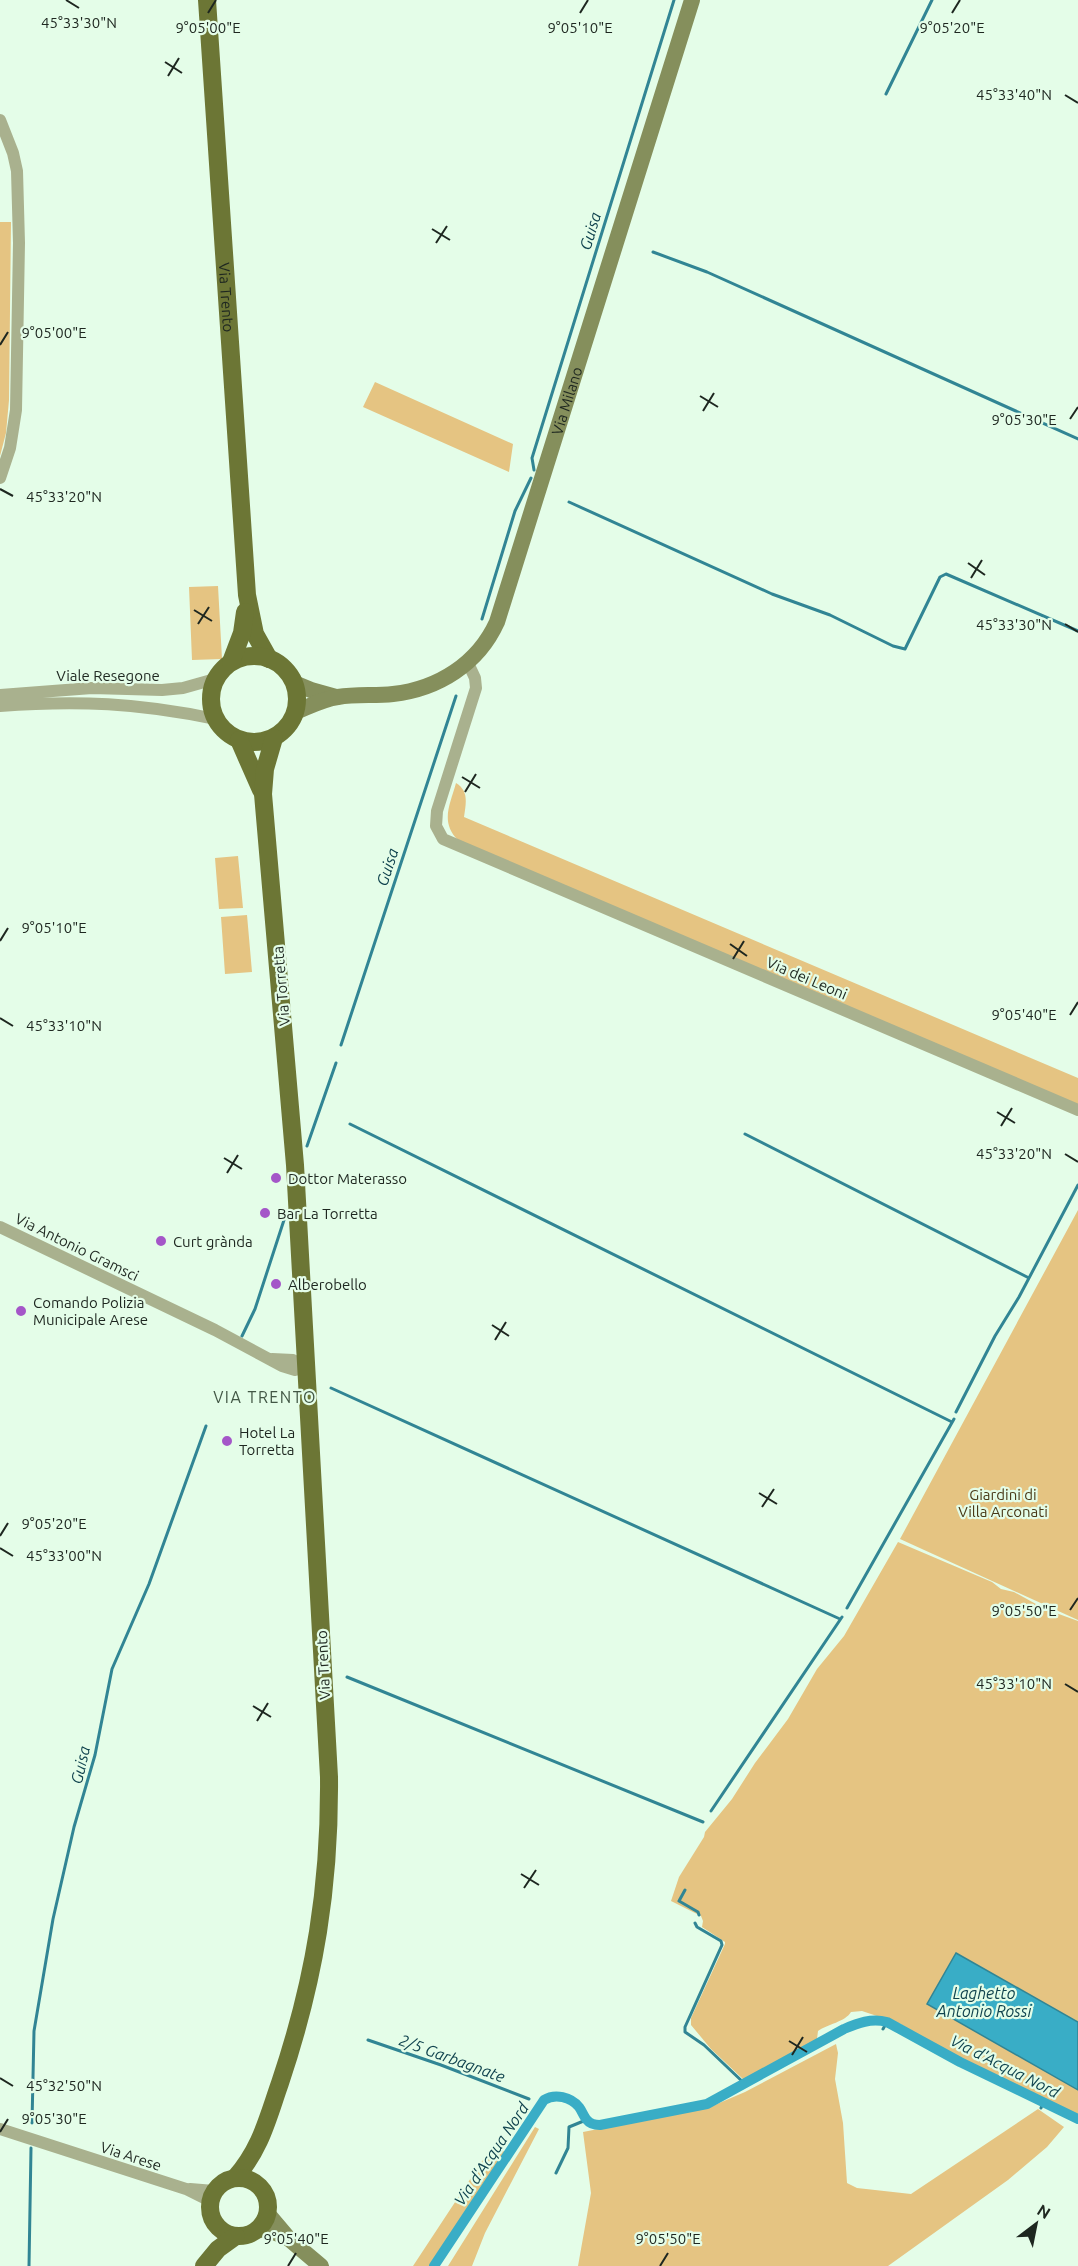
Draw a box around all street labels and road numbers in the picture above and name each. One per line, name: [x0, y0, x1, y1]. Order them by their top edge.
street label: Via Trento: [216, 262, 238, 333]
street label: Via Milano: [548, 365, 585, 437]
street label: Viale Resegone: [56, 667, 160, 684]
street label: Via Torretta: [269, 945, 293, 1027]
street label: Via dei Leoni: [764, 953, 850, 1003]
street label: Via Antonio Gramsci: [12, 1210, 142, 1284]
street label: Via Trento: [313, 1630, 333, 1700]
street label: Via Arese: [98, 2138, 164, 2174]

